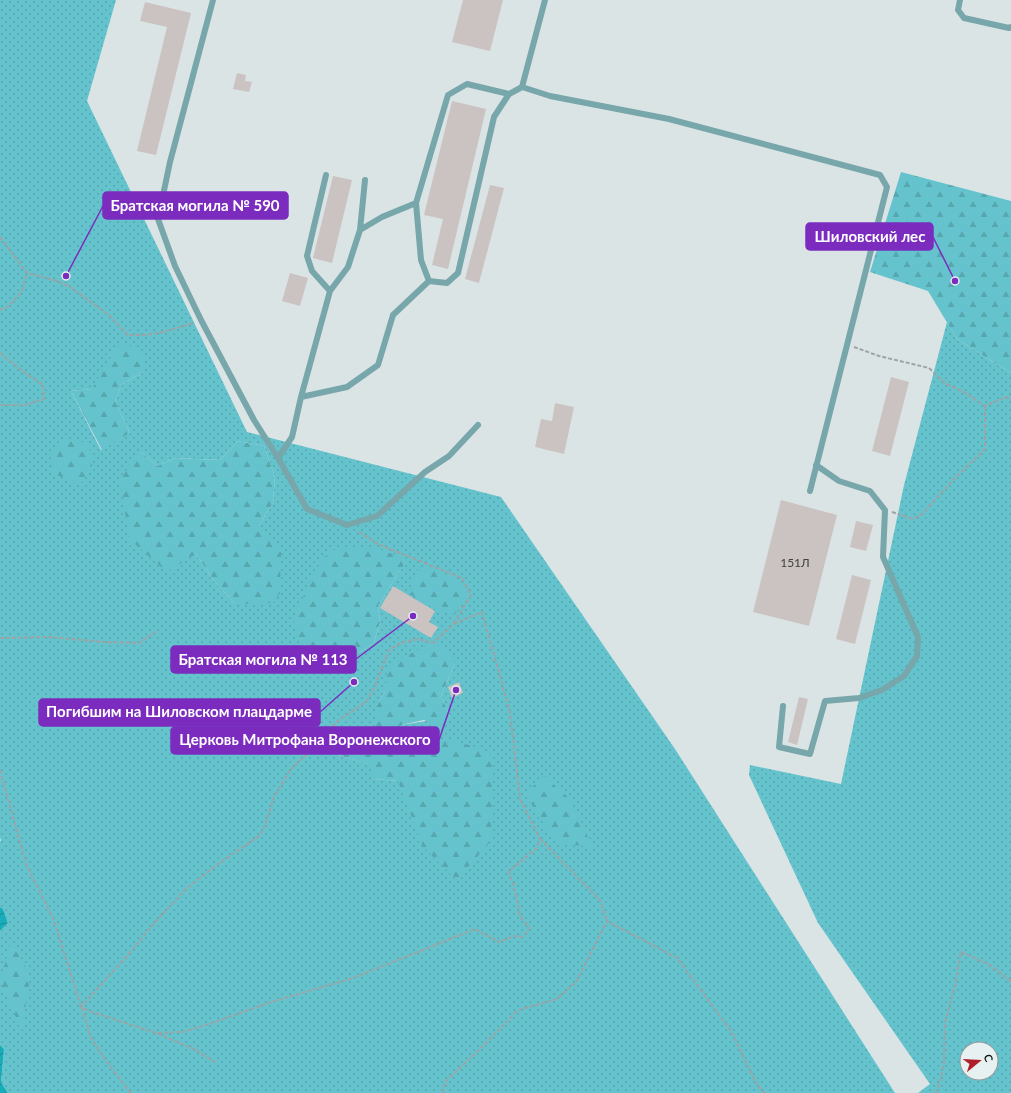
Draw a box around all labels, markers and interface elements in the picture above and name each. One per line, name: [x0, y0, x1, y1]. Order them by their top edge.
callout: Братская могила № 590: [103, 192, 288, 219]
text: Братская могила № 590: [110, 196, 280, 214]
callout: Шиловский лес: [806, 223, 933, 250]
text: Шиловский лес: [815, 227, 925, 245]
house number: 151Л: [780, 555, 810, 570]
callout: Братская могила № 113: [171, 646, 356, 673]
text: Братская могила № 113: [178, 650, 348, 668]
callout: Погибшим на Шиловском плацдарме: [39, 699, 320, 726]
text: Погибшим на Шиловском плацдарме: [46, 702, 312, 720]
callout: Церковь Митрофана Воронежского: [171, 727, 439, 754]
text: Церковь Митрофана Воронежского: [179, 730, 431, 748]
north arrow: [959, 1041, 999, 1081]
text: С: [982, 1052, 997, 1064]

